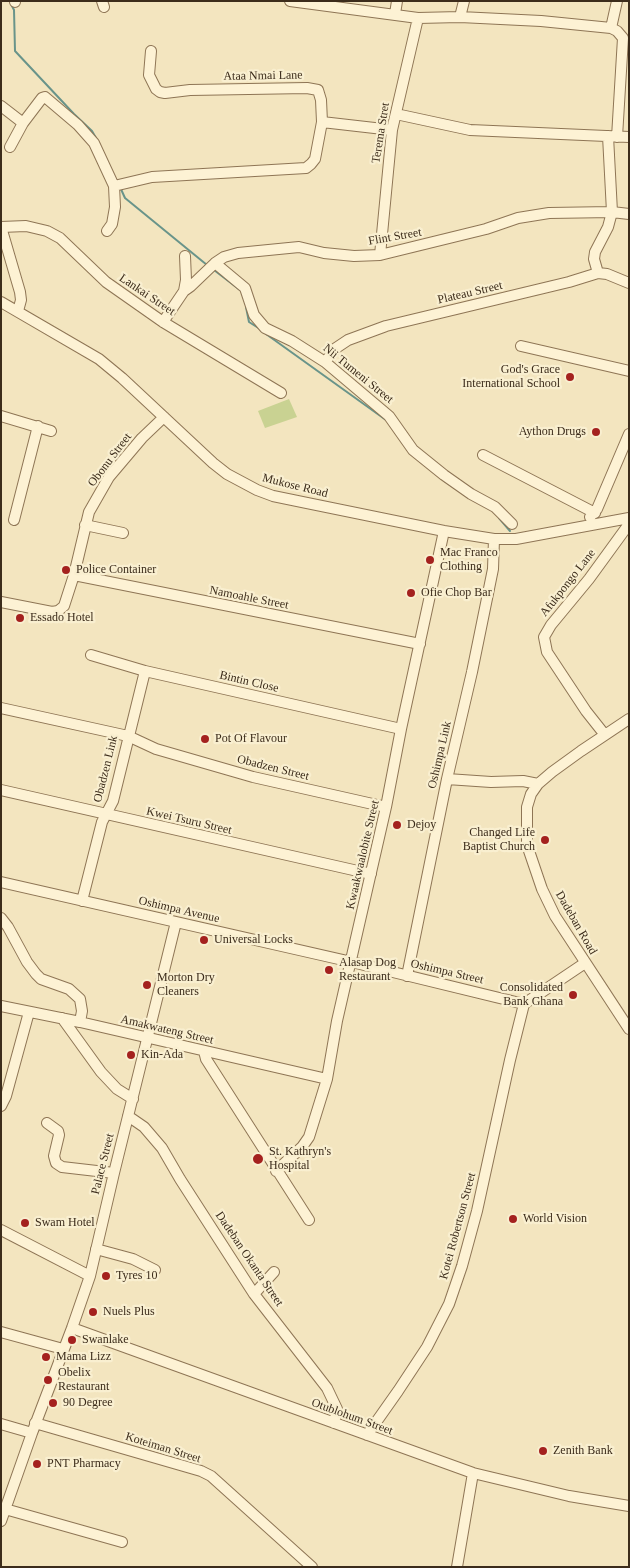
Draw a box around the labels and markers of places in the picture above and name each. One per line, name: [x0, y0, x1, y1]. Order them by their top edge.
place label: God's Grace International School: [462, 363, 560, 391]
marker: God's Grace International School: [564, 371, 576, 383]
place label: Aython Drugs: [519, 425, 586, 439]
marker: Aython Drugs: [590, 426, 602, 438]
place label: Mac Franco Clothing: [440, 546, 498, 574]
marker: Mac Franco Clothing: [424, 554, 436, 566]
place label: Police Container: [76, 563, 156, 577]
marker: Police Container: [60, 564, 72, 576]
place label: Ofie Chop Bar: [421, 586, 492, 600]
marker: Ofie Chop Bar: [405, 587, 417, 599]
place label: Essado Hotel: [30, 611, 94, 625]
marker: Essado Hotel: [14, 612, 26, 624]
place label: Pot Of Flavour: [215, 732, 287, 746]
marker: Pot Of Flavour: [199, 733, 211, 745]
place label: Dejoy: [407, 818, 436, 832]
marker: Dejoy: [391, 819, 403, 831]
place label: Changed Life Baptist Church: [463, 826, 535, 854]
marker: Changed Life Baptist Church: [539, 834, 551, 846]
place label: Universal Locks: [214, 933, 293, 947]
marker: Universal Locks: [198, 934, 210, 946]
place label: Alasap Dog Restaurant: [339, 956, 396, 984]
marker: Alasap Dog Restaurant: [323, 964, 335, 976]
place label: Morton Dry Cleaners: [157, 971, 215, 999]
marker: Morton Dry Cleaners: [141, 979, 153, 991]
place label: Consolidated Bank Ghana: [500, 981, 563, 1009]
marker: Consolidated Bank Ghana: [567, 989, 579, 1001]
place label: Kin-Ada: [141, 1048, 183, 1062]
marker: Kin-Ada: [125, 1049, 137, 1061]
place label: St. Kathryn's Hospital: [269, 1145, 331, 1173]
marker: St. Kathryn's Hospital: [251, 1152, 265, 1166]
place label: World Vision: [523, 1212, 587, 1226]
marker: World Vision: [507, 1213, 519, 1225]
place label: Swam Hotel: [35, 1216, 95, 1230]
marker: Swam Hotel: [19, 1217, 31, 1229]
place label: Tyres 10: [116, 1269, 157, 1283]
marker: Tyres 10: [100, 1270, 112, 1282]
place label: Nuels Plus: [103, 1305, 155, 1319]
marker: Nuels Plus: [87, 1306, 99, 1318]
place label: Swanlake: [82, 1333, 129, 1347]
marker: Swanlake: [66, 1334, 78, 1346]
place label: Mama Lizz: [56, 1350, 111, 1364]
marker: Mama Lizz: [40, 1351, 52, 1363]
place label: Obelix Restaurant: [58, 1366, 109, 1394]
marker: Obelix Restaurant: [42, 1374, 54, 1386]
place label: 90 Degree: [63, 1396, 113, 1410]
marker: 90 Degree: [47, 1397, 59, 1409]
place label: Zenith Bank: [553, 1444, 613, 1458]
marker: Zenith Bank: [537, 1445, 549, 1457]
place label: PNT Pharmacy: [47, 1457, 121, 1471]
marker: PNT Pharmacy: [31, 1458, 43, 1470]

